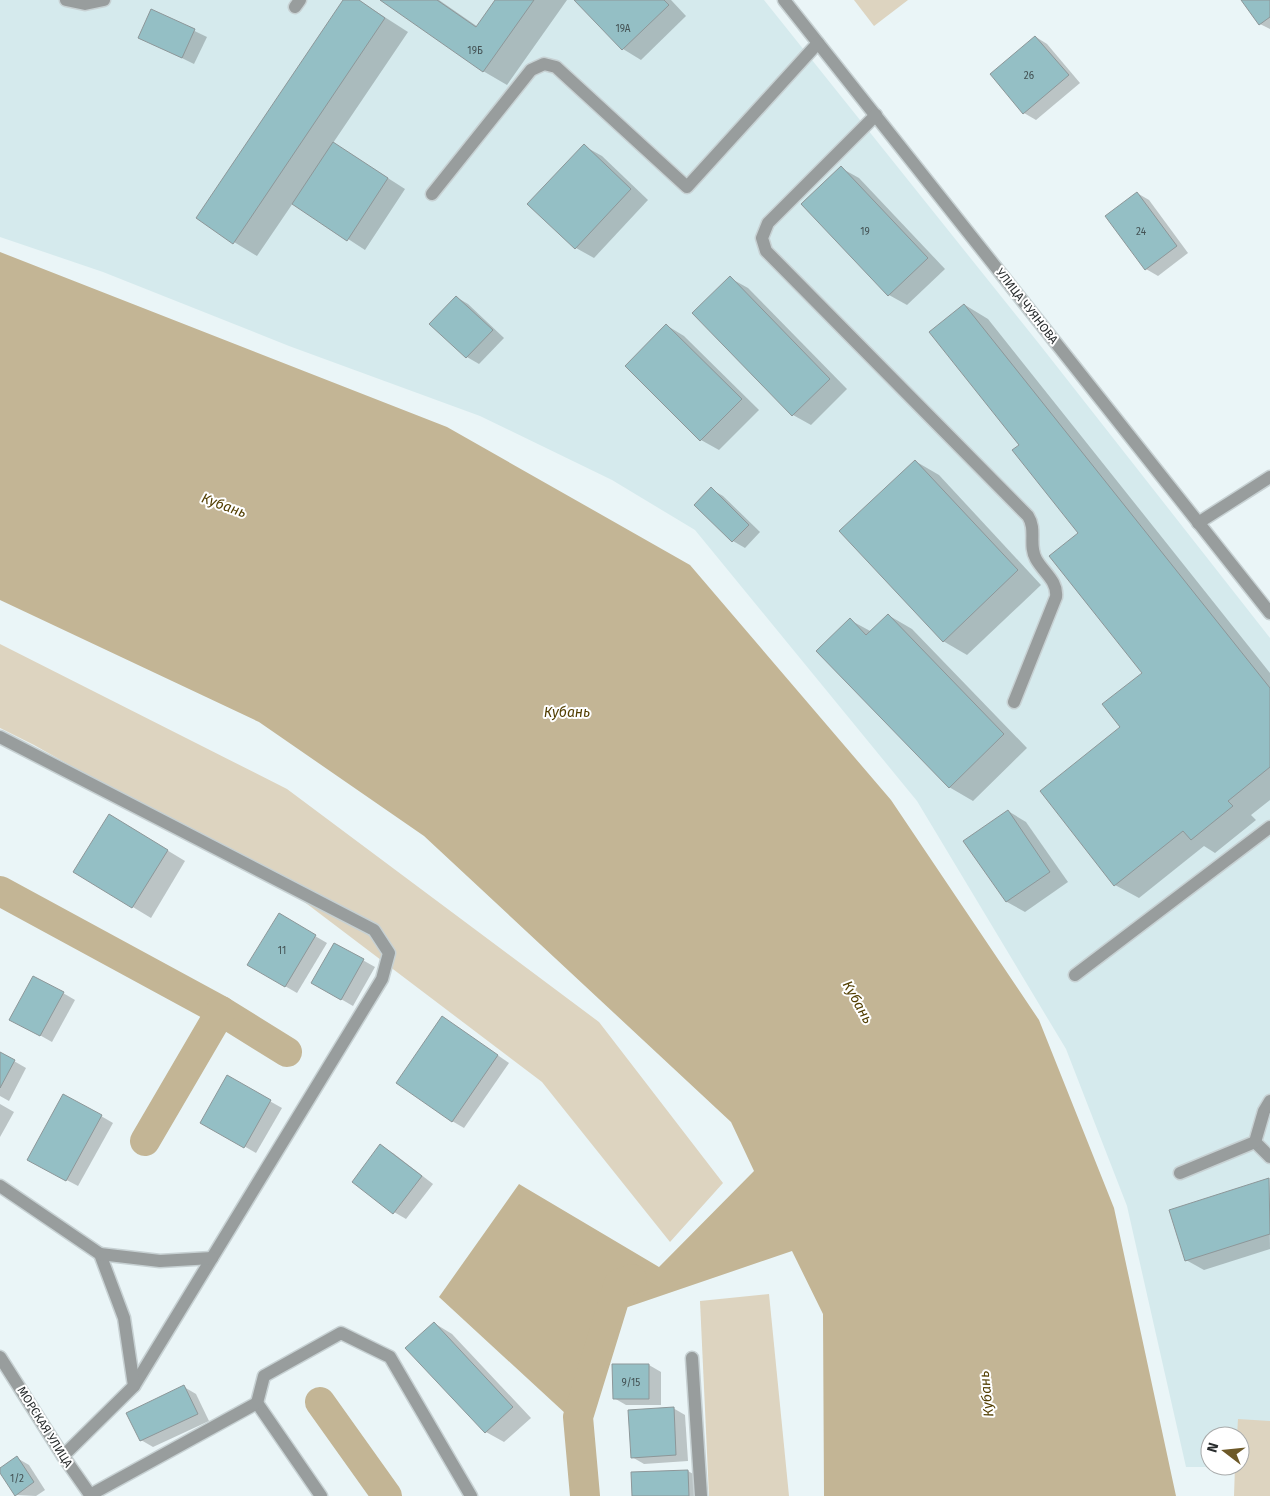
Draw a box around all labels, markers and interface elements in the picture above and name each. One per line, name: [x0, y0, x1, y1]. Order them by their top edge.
house number: 19А: [615, 23, 631, 35]
house number: 19Б: [467, 45, 483, 57]
house number: 26: [1024, 70, 1034, 82]
house number: 19: [860, 226, 870, 238]
house number: 24: [1136, 226, 1147, 238]
street label: УЛИЦА ЧУЯНОВА: [993, 265, 1061, 347]
water label: Кубань: [199, 490, 249, 521]
water label: Кубань: [544, 704, 590, 721]
house number: 11: [278, 945, 286, 957]
water label: Кубань: [839, 978, 876, 1027]
water label: Кубань: [976, 1370, 997, 1418]
house number: 9/15: [622, 1377, 640, 1389]
street label: МОРСКАЯ УЛИЦА: [14, 1384, 76, 1470]
north arrow: [1200, 1426, 1250, 1476]
text: N: [1204, 1441, 1222, 1454]
house number: 1/2: [10, 1473, 24, 1485]

